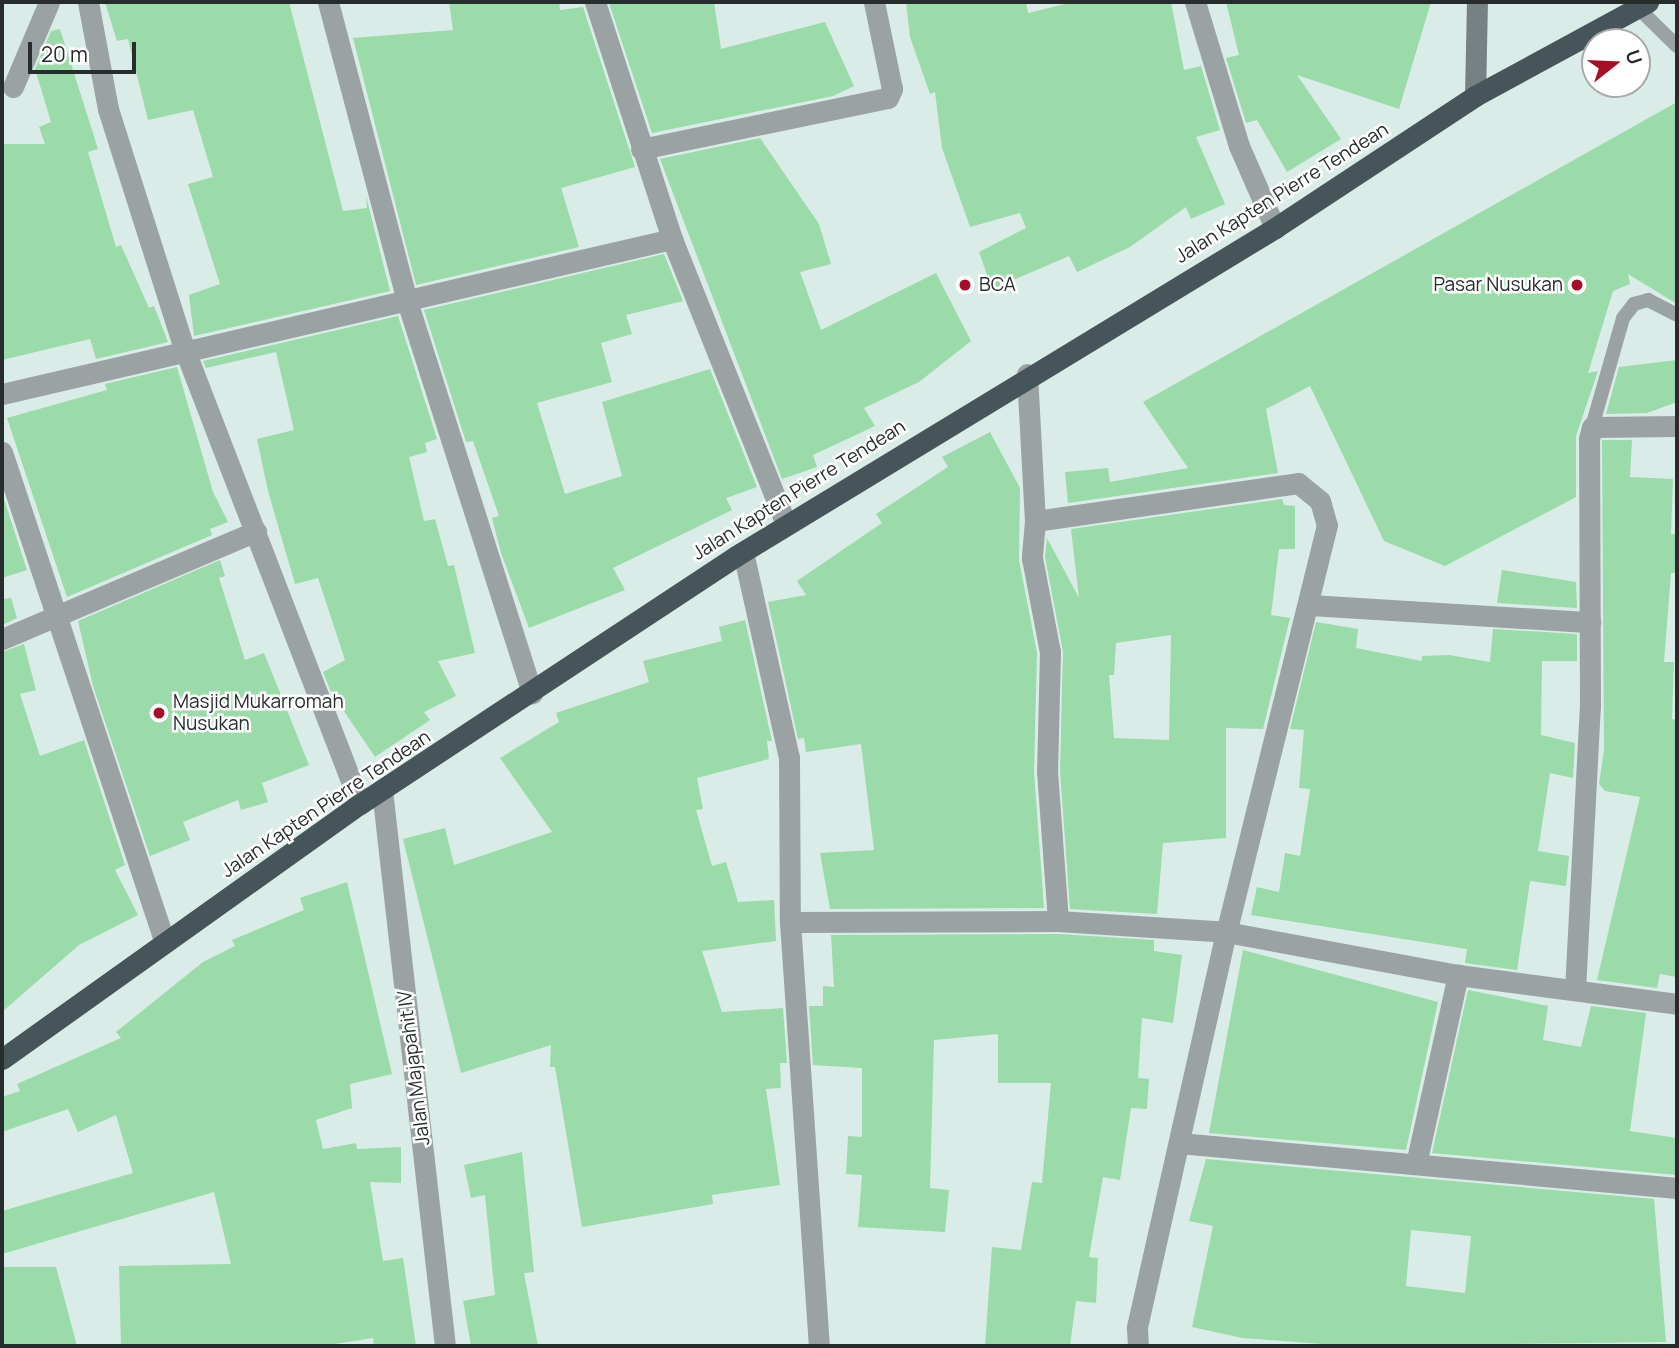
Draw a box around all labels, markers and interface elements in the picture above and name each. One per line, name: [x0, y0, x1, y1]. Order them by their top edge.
scale bar: [32, 28, 140, 72]
north arrow: [1581, 28, 1651, 98]
text: 20 m: [41, 40, 88, 68]
text: U: [1620, 47, 1649, 68]
street label: Jalan Kapten Pierre Tendean: [1171, 118, 1393, 268]
place label: BCA: [979, 274, 1016, 296]
place label: Pasar Nusukan: [1433, 274, 1563, 296]
marker: BCA: [957, 277, 973, 293]
marker: Pasar Nusukan: [1569, 277, 1585, 293]
street label: Jalan Kapten Pierre Tendean: [688, 415, 910, 565]
place label: Masjid Mukarromah Nusukan: [173, 691, 344, 735]
marker: Masjid Mukarromah Nusukan: [151, 705, 167, 721]
street label: Jalan Kapten Pierre Tendean: [217, 726, 435, 882]
street label: Jalan Majapahit IV: [393, 989, 435, 1147]

